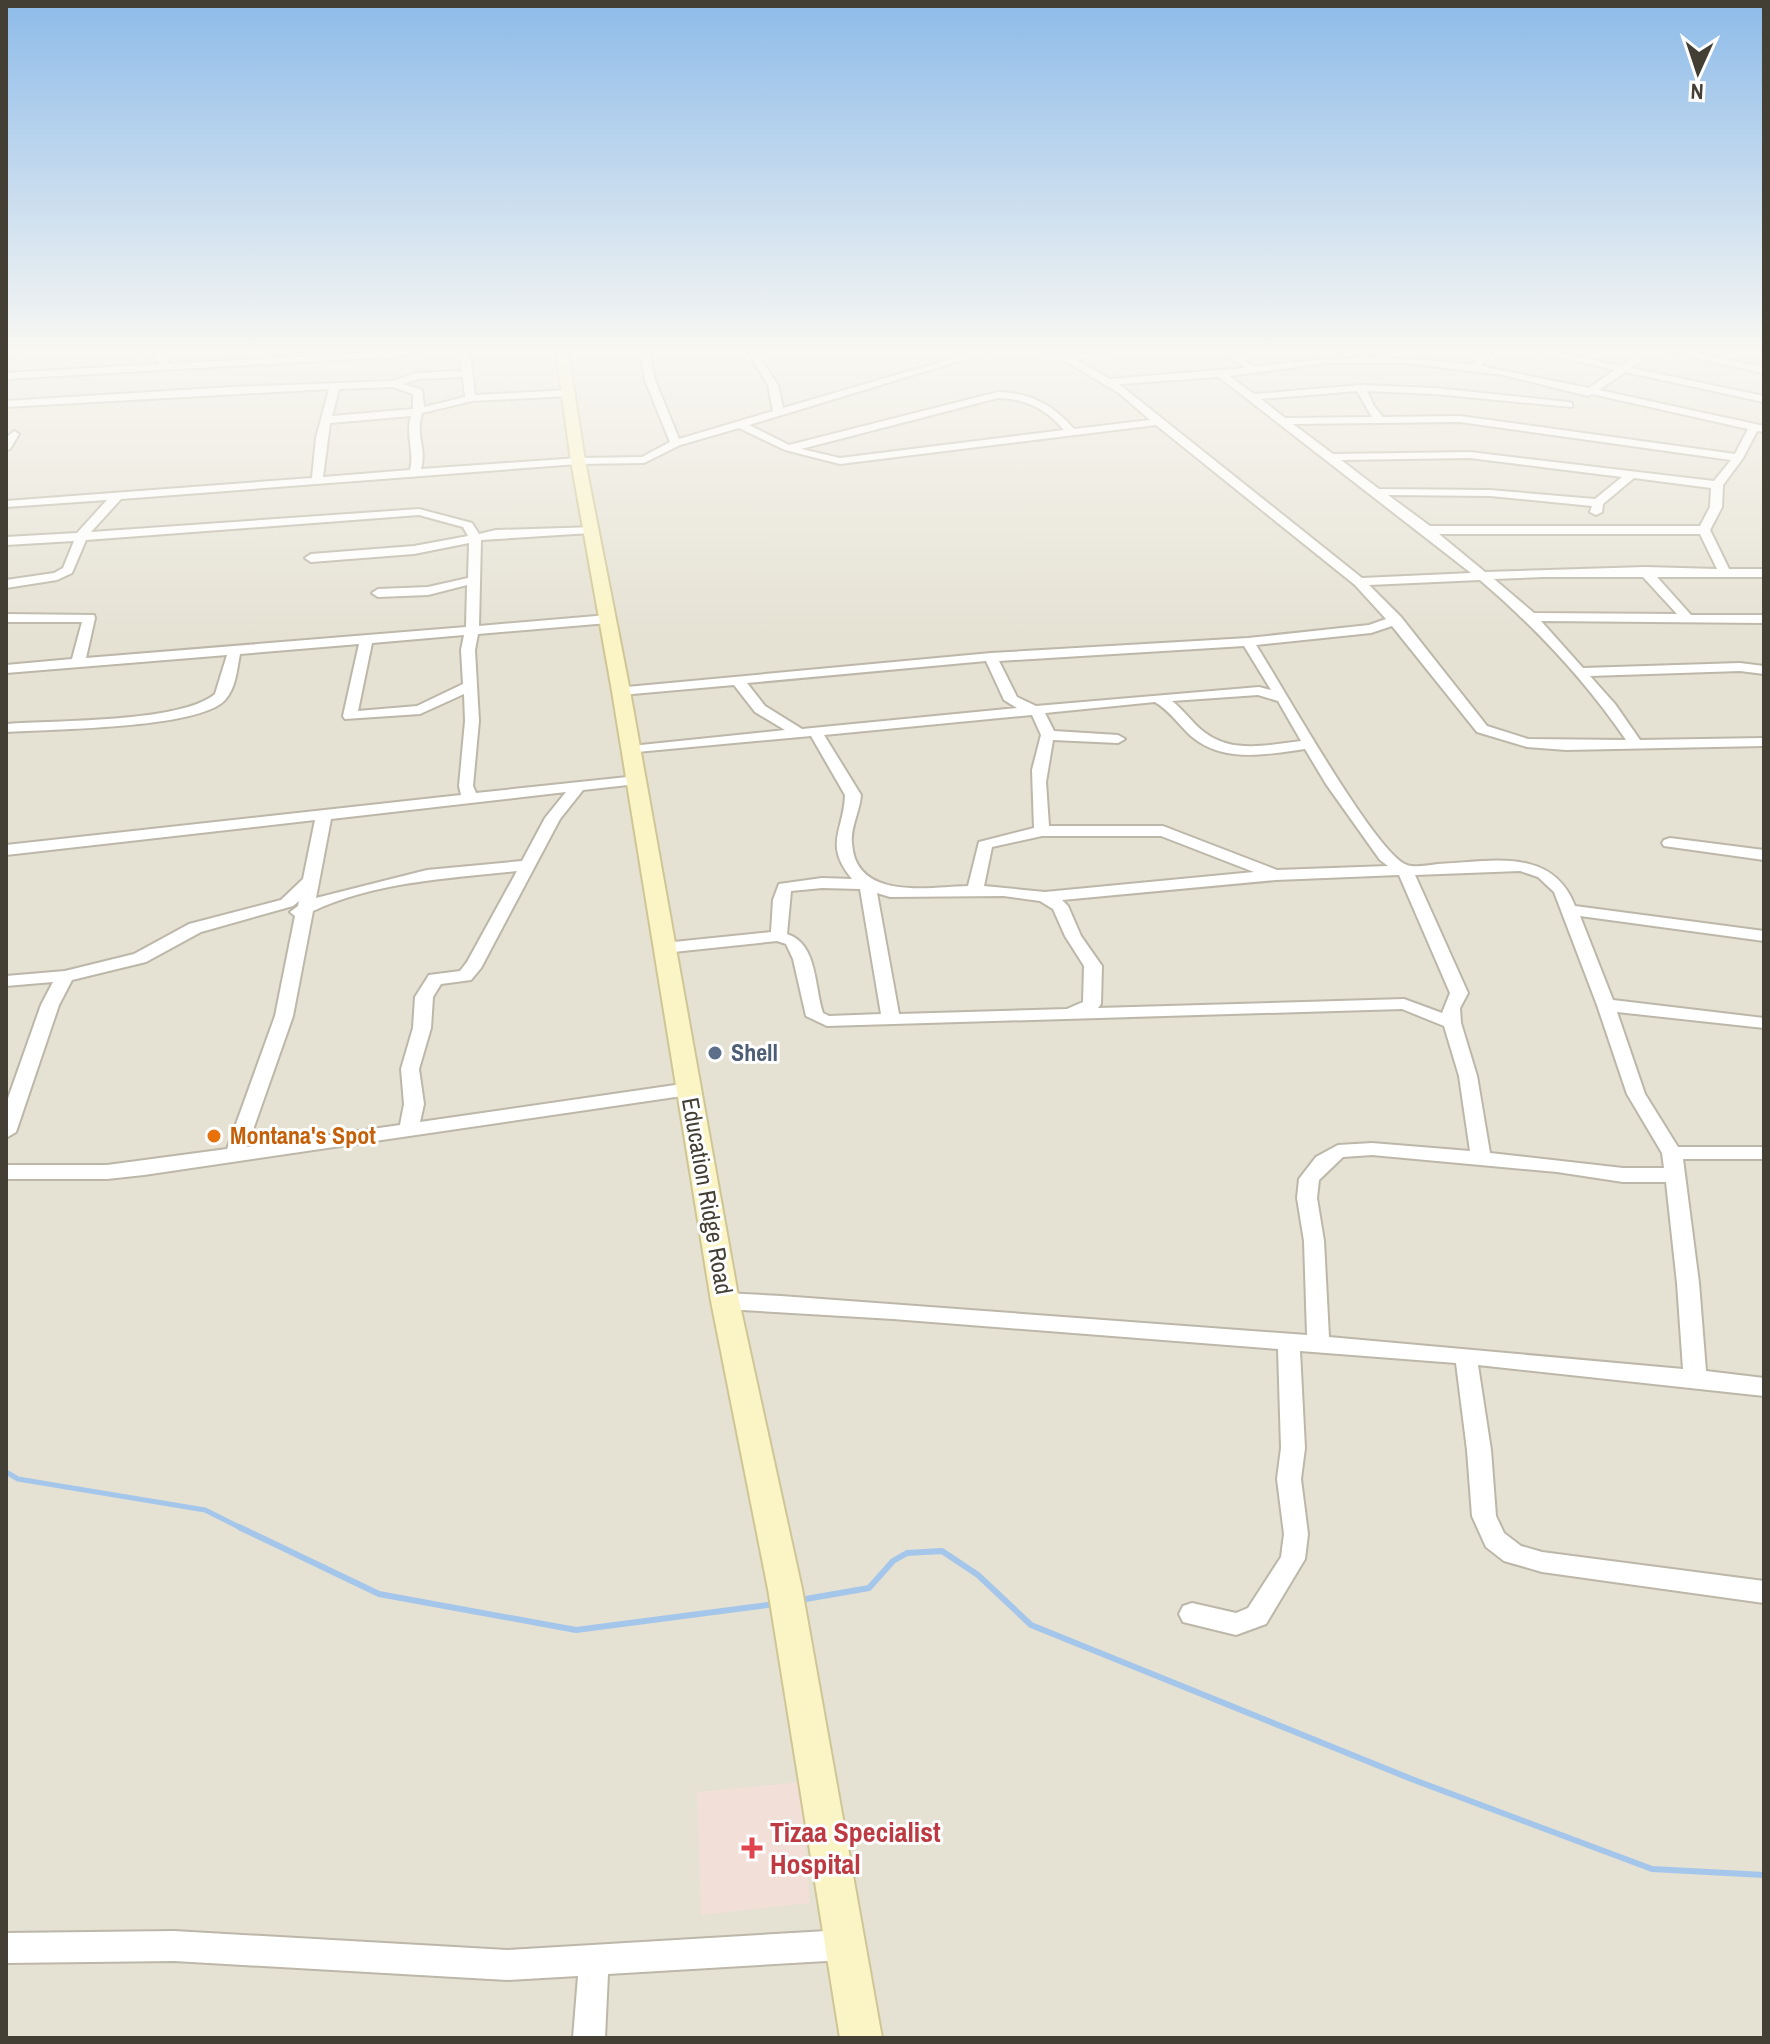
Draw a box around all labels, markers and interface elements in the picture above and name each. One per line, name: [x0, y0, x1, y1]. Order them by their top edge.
north arrow: [1658, 32, 1738, 112]
text: N: [1690, 77, 1704, 107]
place label: Shell: [731, 1036, 778, 1068]
marker: Shell: [706, 1044, 724, 1062]
street label: Education Ridge Road: [675, 1095, 741, 1297]
place label: Montana's Spot: [230, 1119, 376, 1151]
marker: Montana's Spot: [205, 1127, 223, 1145]
place label: Tizaa Specialist Hospital: [770, 1813, 941, 1883]
marker: Tizaa Specialist Hospital: [741, 1837, 763, 1859]

